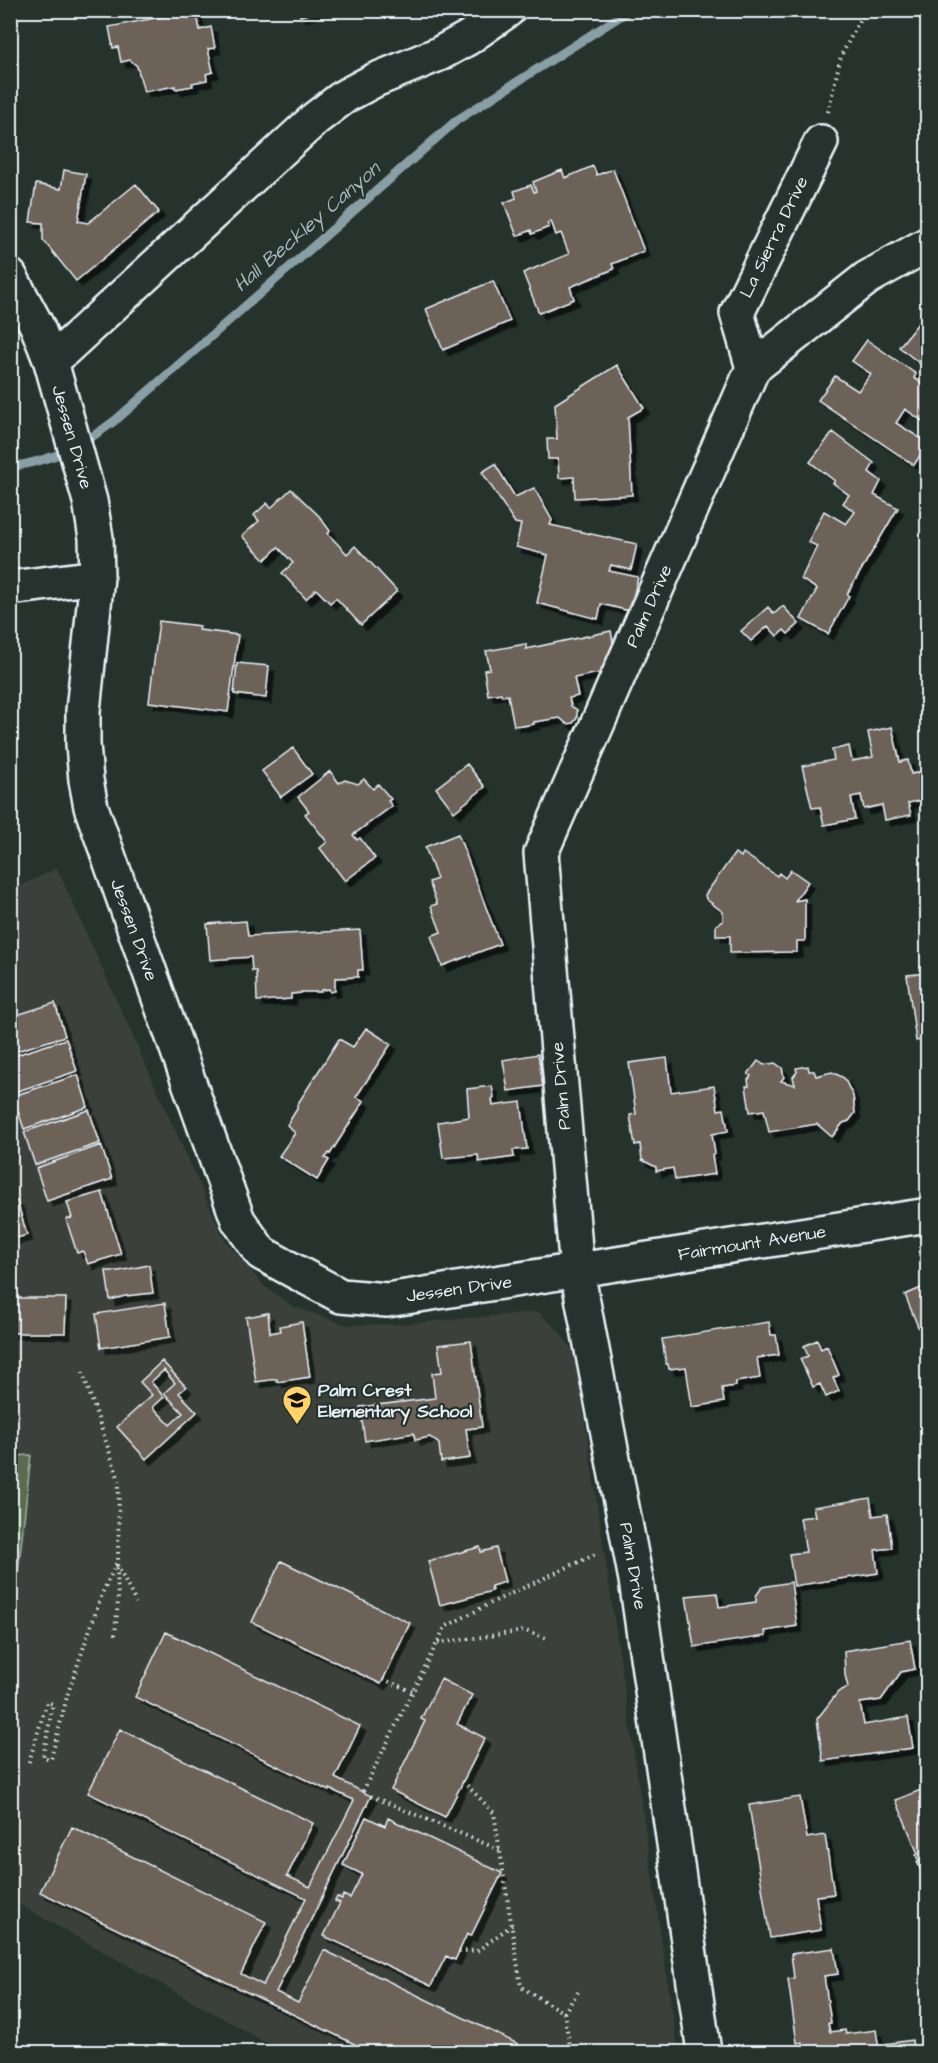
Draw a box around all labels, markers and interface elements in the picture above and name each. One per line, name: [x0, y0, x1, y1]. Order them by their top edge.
water label: Hall Beckley Canyon: [228, 154, 389, 299]
street label: La Sierra Drive: [734, 172, 814, 302]
street label: Jessen Drive: [45, 382, 99, 492]
street label: Palm Drive: [620, 560, 678, 651]
street label: Jessen Drive: [104, 876, 164, 985]
street label: Palm Drive: [545, 1041, 577, 1131]
street label: Fairmount Avenue: [676, 1219, 828, 1267]
street label: Jessen Drive: [404, 1269, 514, 1309]
place label: Palm Crest Elementary School: [318, 1378, 473, 1425]
school or university icon: Palm Crest Elementary School: [281, 1384, 313, 1426]
street label: Palm Drive: [613, 1520, 653, 1612]

